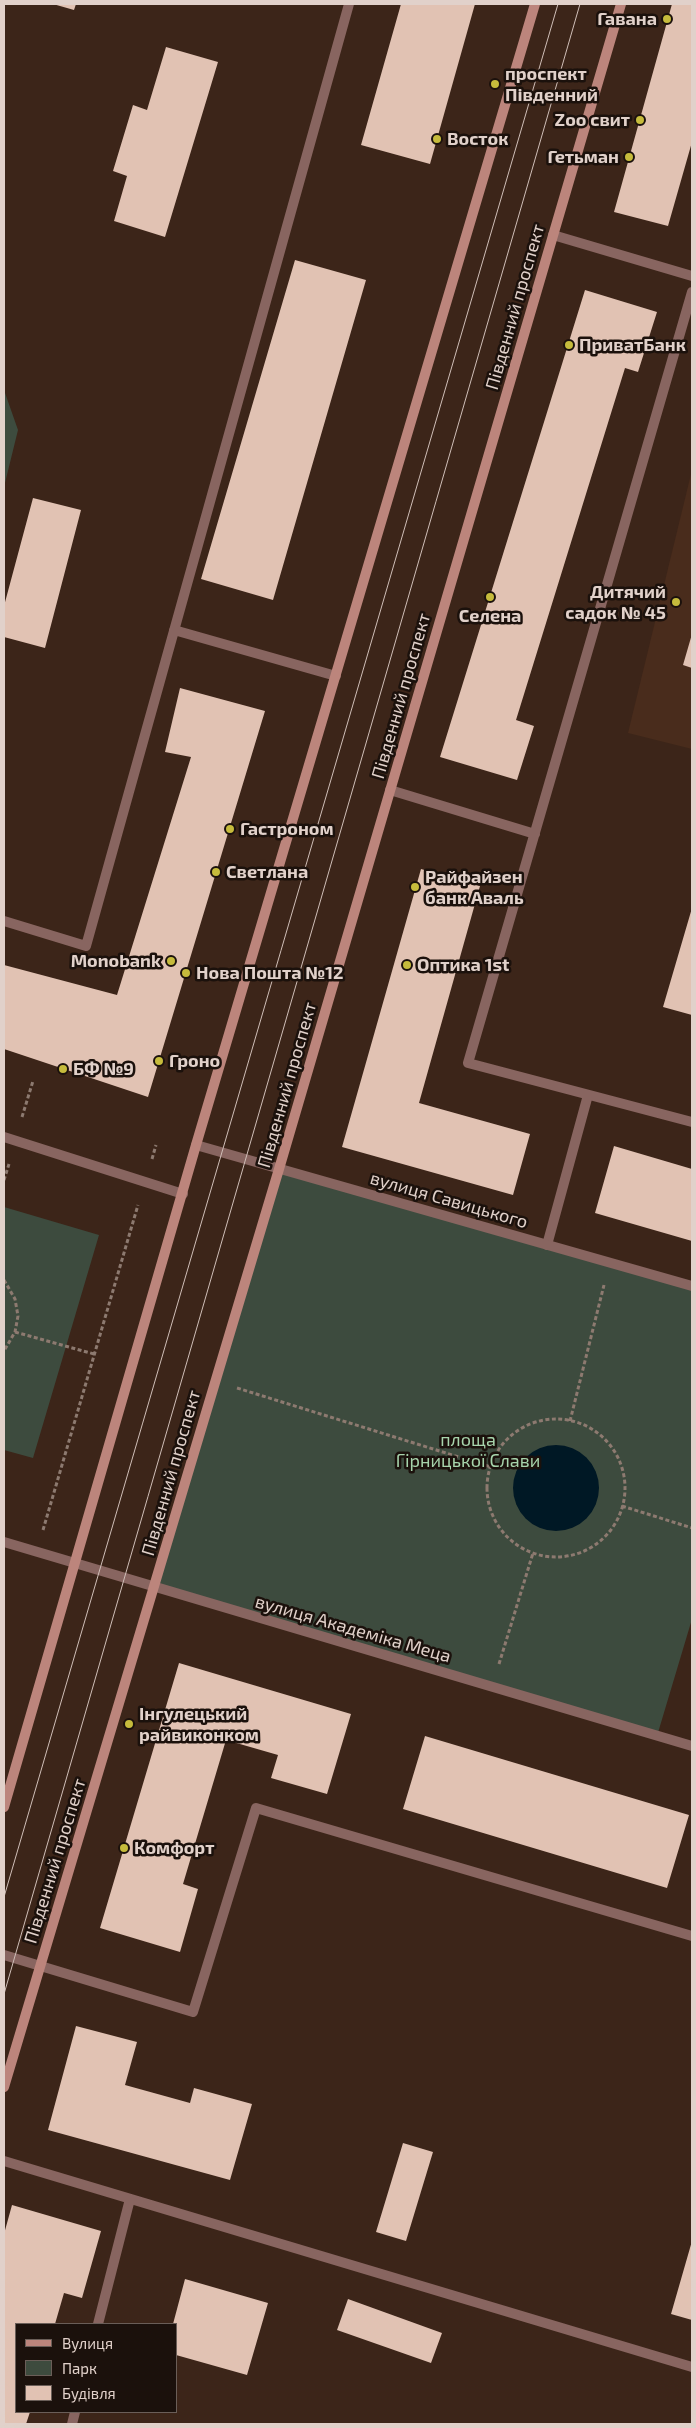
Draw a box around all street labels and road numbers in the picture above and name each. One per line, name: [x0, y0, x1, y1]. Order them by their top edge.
street label: Південний проспект: [481, 222, 549, 392]
street label: Південний проспект: [367, 611, 435, 781]
street label: Південний проспект: [253, 1000, 321, 1170]
street label: вулиця Савицького: [368, 1167, 530, 1233]
street label: Південний проспект: [137, 1388, 205, 1558]
street label: вулиця Академіка Меца: [253, 1591, 453, 1667]
street label: Південний проспект: [20, 1776, 90, 1946]

